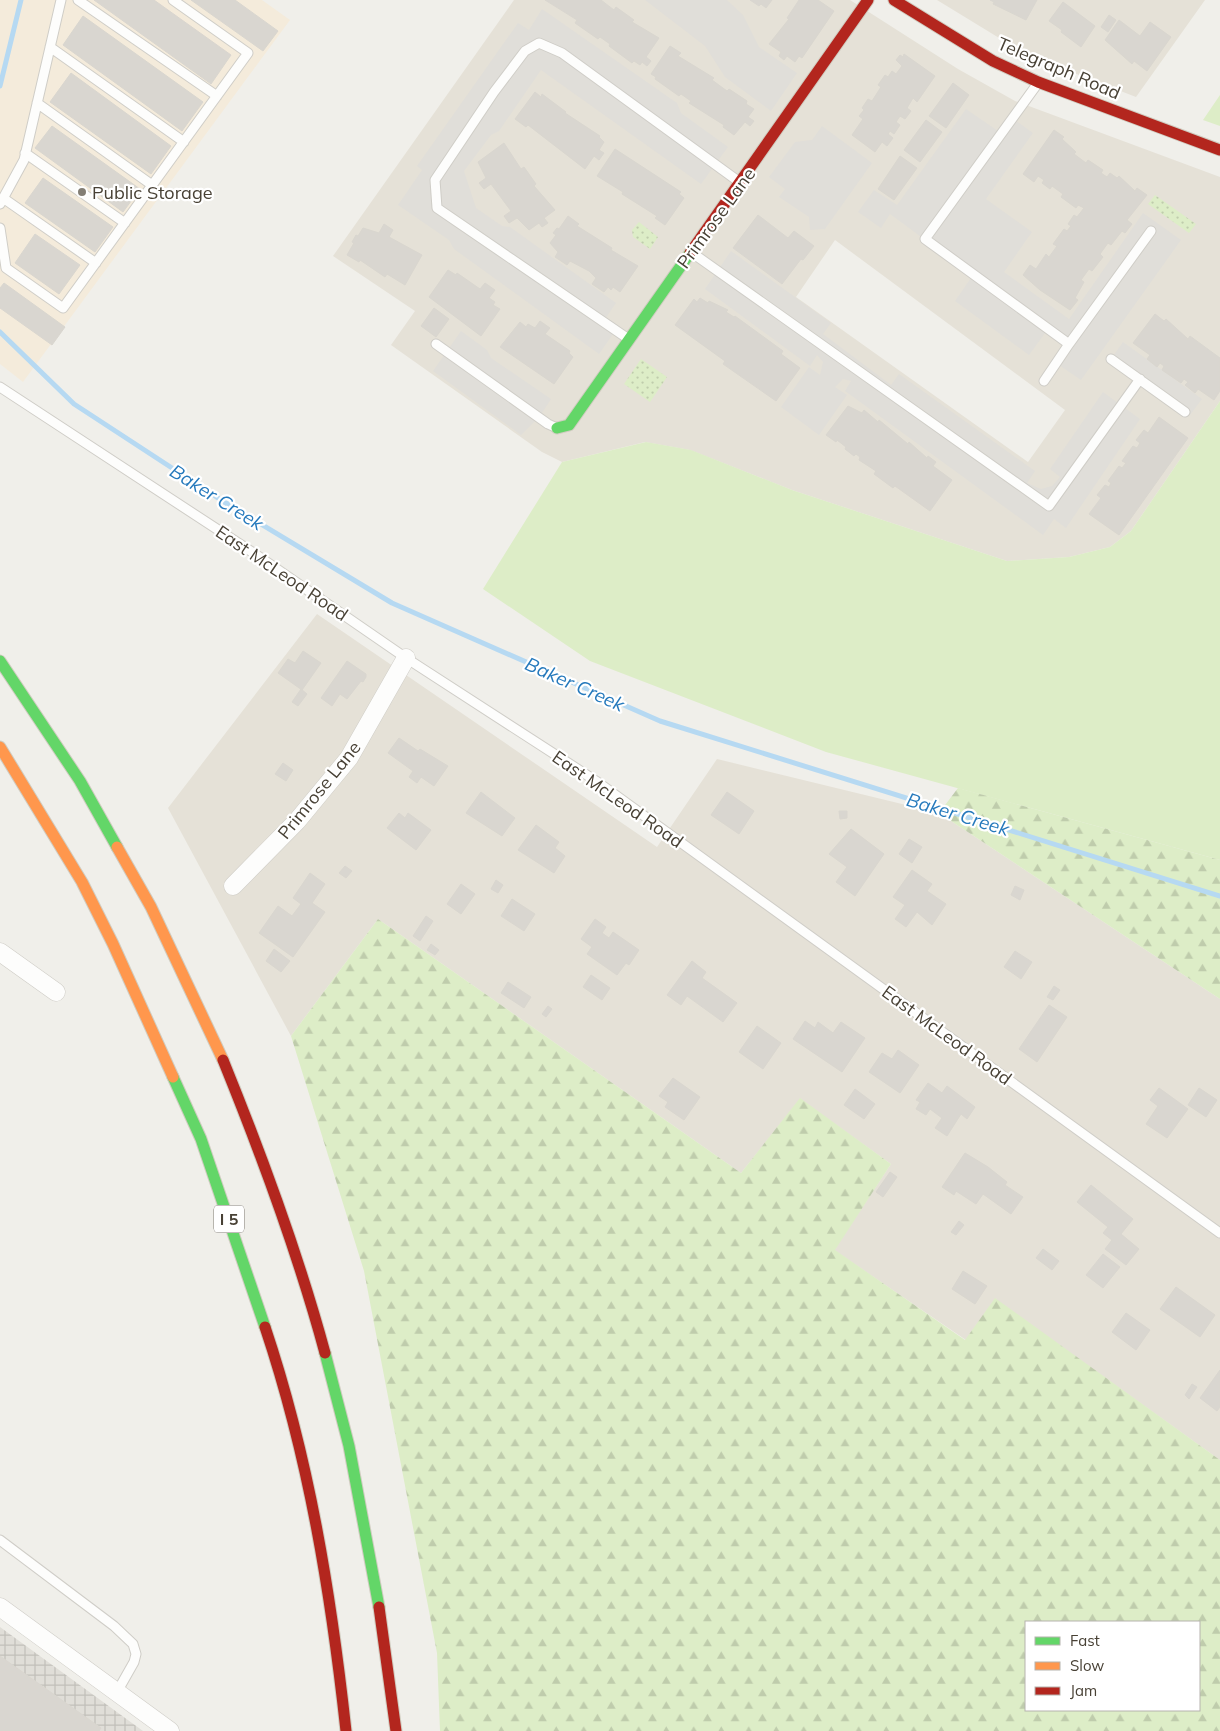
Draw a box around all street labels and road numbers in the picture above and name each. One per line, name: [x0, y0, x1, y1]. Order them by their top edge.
street label: Telegraph Road: [994, 32, 1124, 104]
street label: Primrose Lane: [672, 163, 760, 273]
street label: East McLeod Road: [211, 520, 353, 626]
street label: Primrose Lane: [273, 736, 365, 844]
street label: East McLeod Road: [548, 745, 688, 853]
street label: East McLeod Road: [878, 980, 1016, 1090]
road number: I 5: [214, 1206, 244, 1232]

